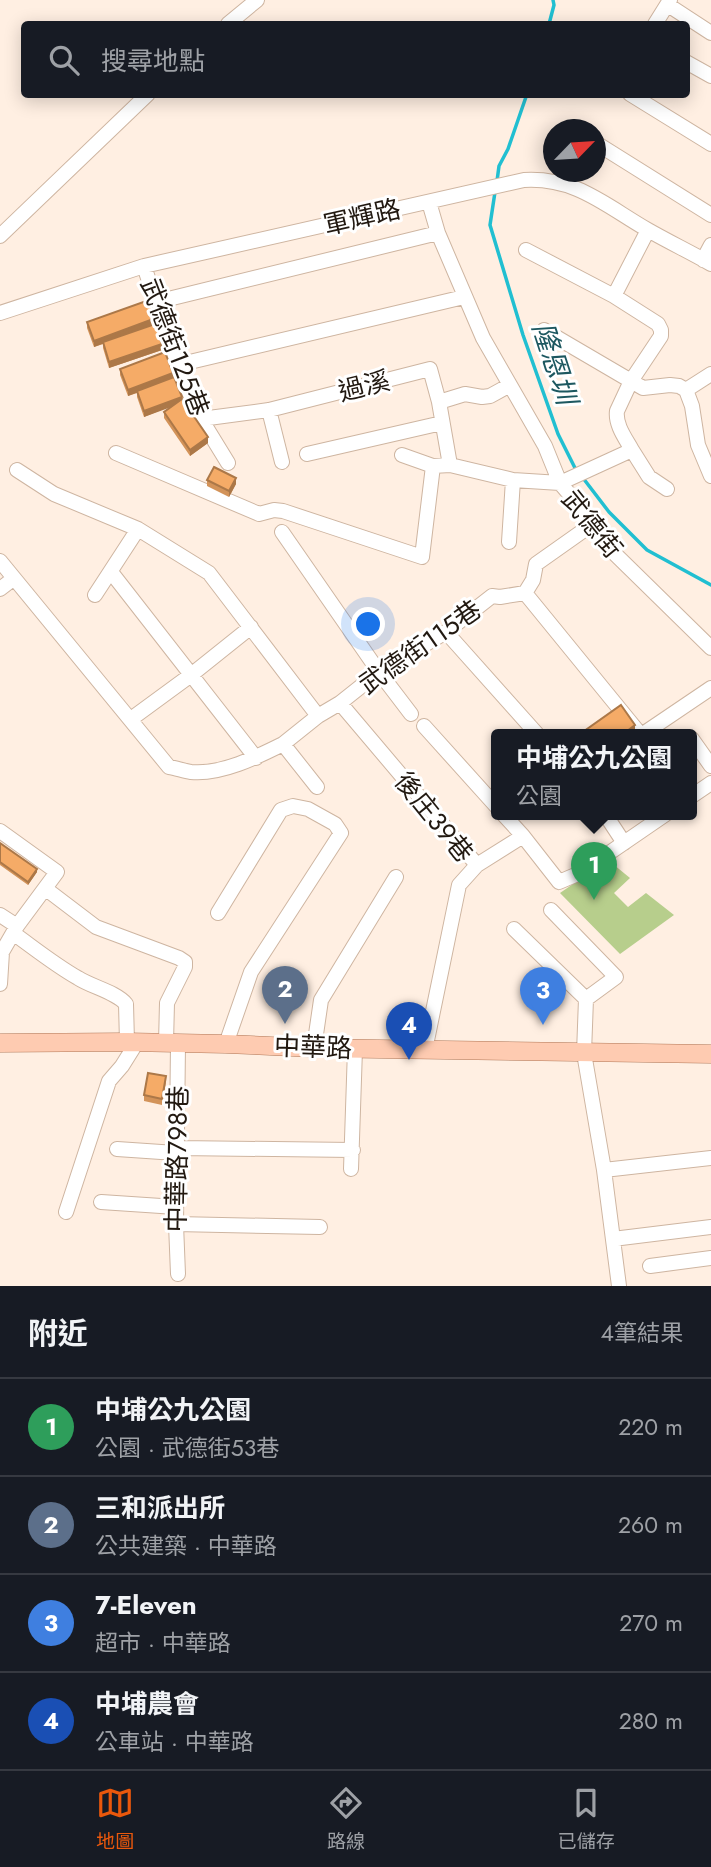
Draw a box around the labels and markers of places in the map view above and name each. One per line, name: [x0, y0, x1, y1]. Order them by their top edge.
pin: 1: [571, 842, 617, 900]
pin: 2: [262, 966, 308, 1024]
pin: 3: [520, 967, 566, 1025]
pin: 4: [386, 1002, 432, 1060]

